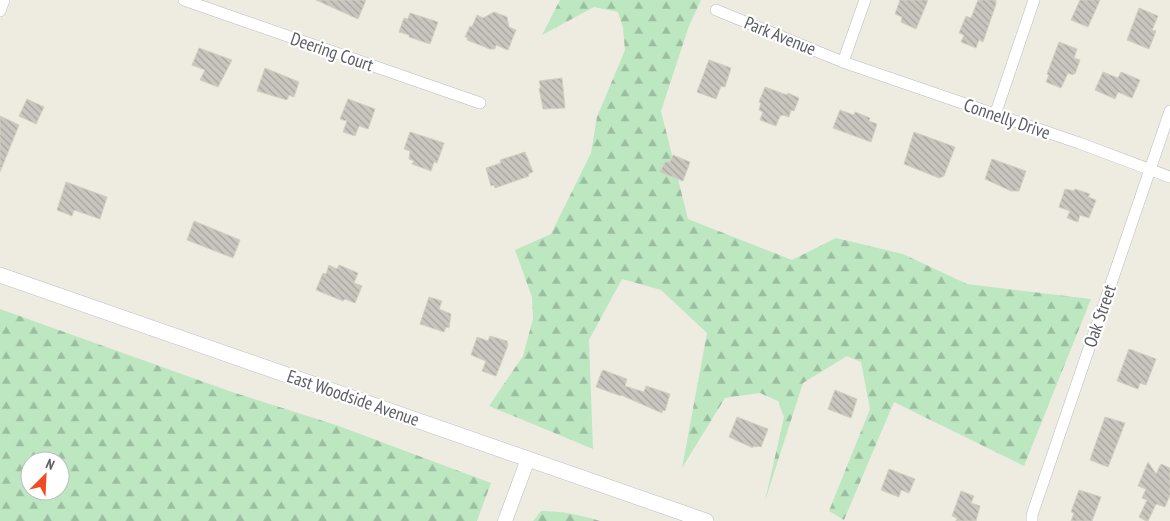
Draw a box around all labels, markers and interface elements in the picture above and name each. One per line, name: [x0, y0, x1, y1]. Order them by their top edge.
street label: Park Avenue: [741, 11, 819, 60]
street label: Deering Court: [288, 27, 377, 76]
street label: Connelly Drive: [961, 93, 1053, 144]
street label: Oak Street: [1078, 281, 1121, 350]
street label: East Woodside Avenue: [284, 364, 422, 431]
north arrow: [20, 451, 70, 501]
text: N: [43, 454, 57, 474]

